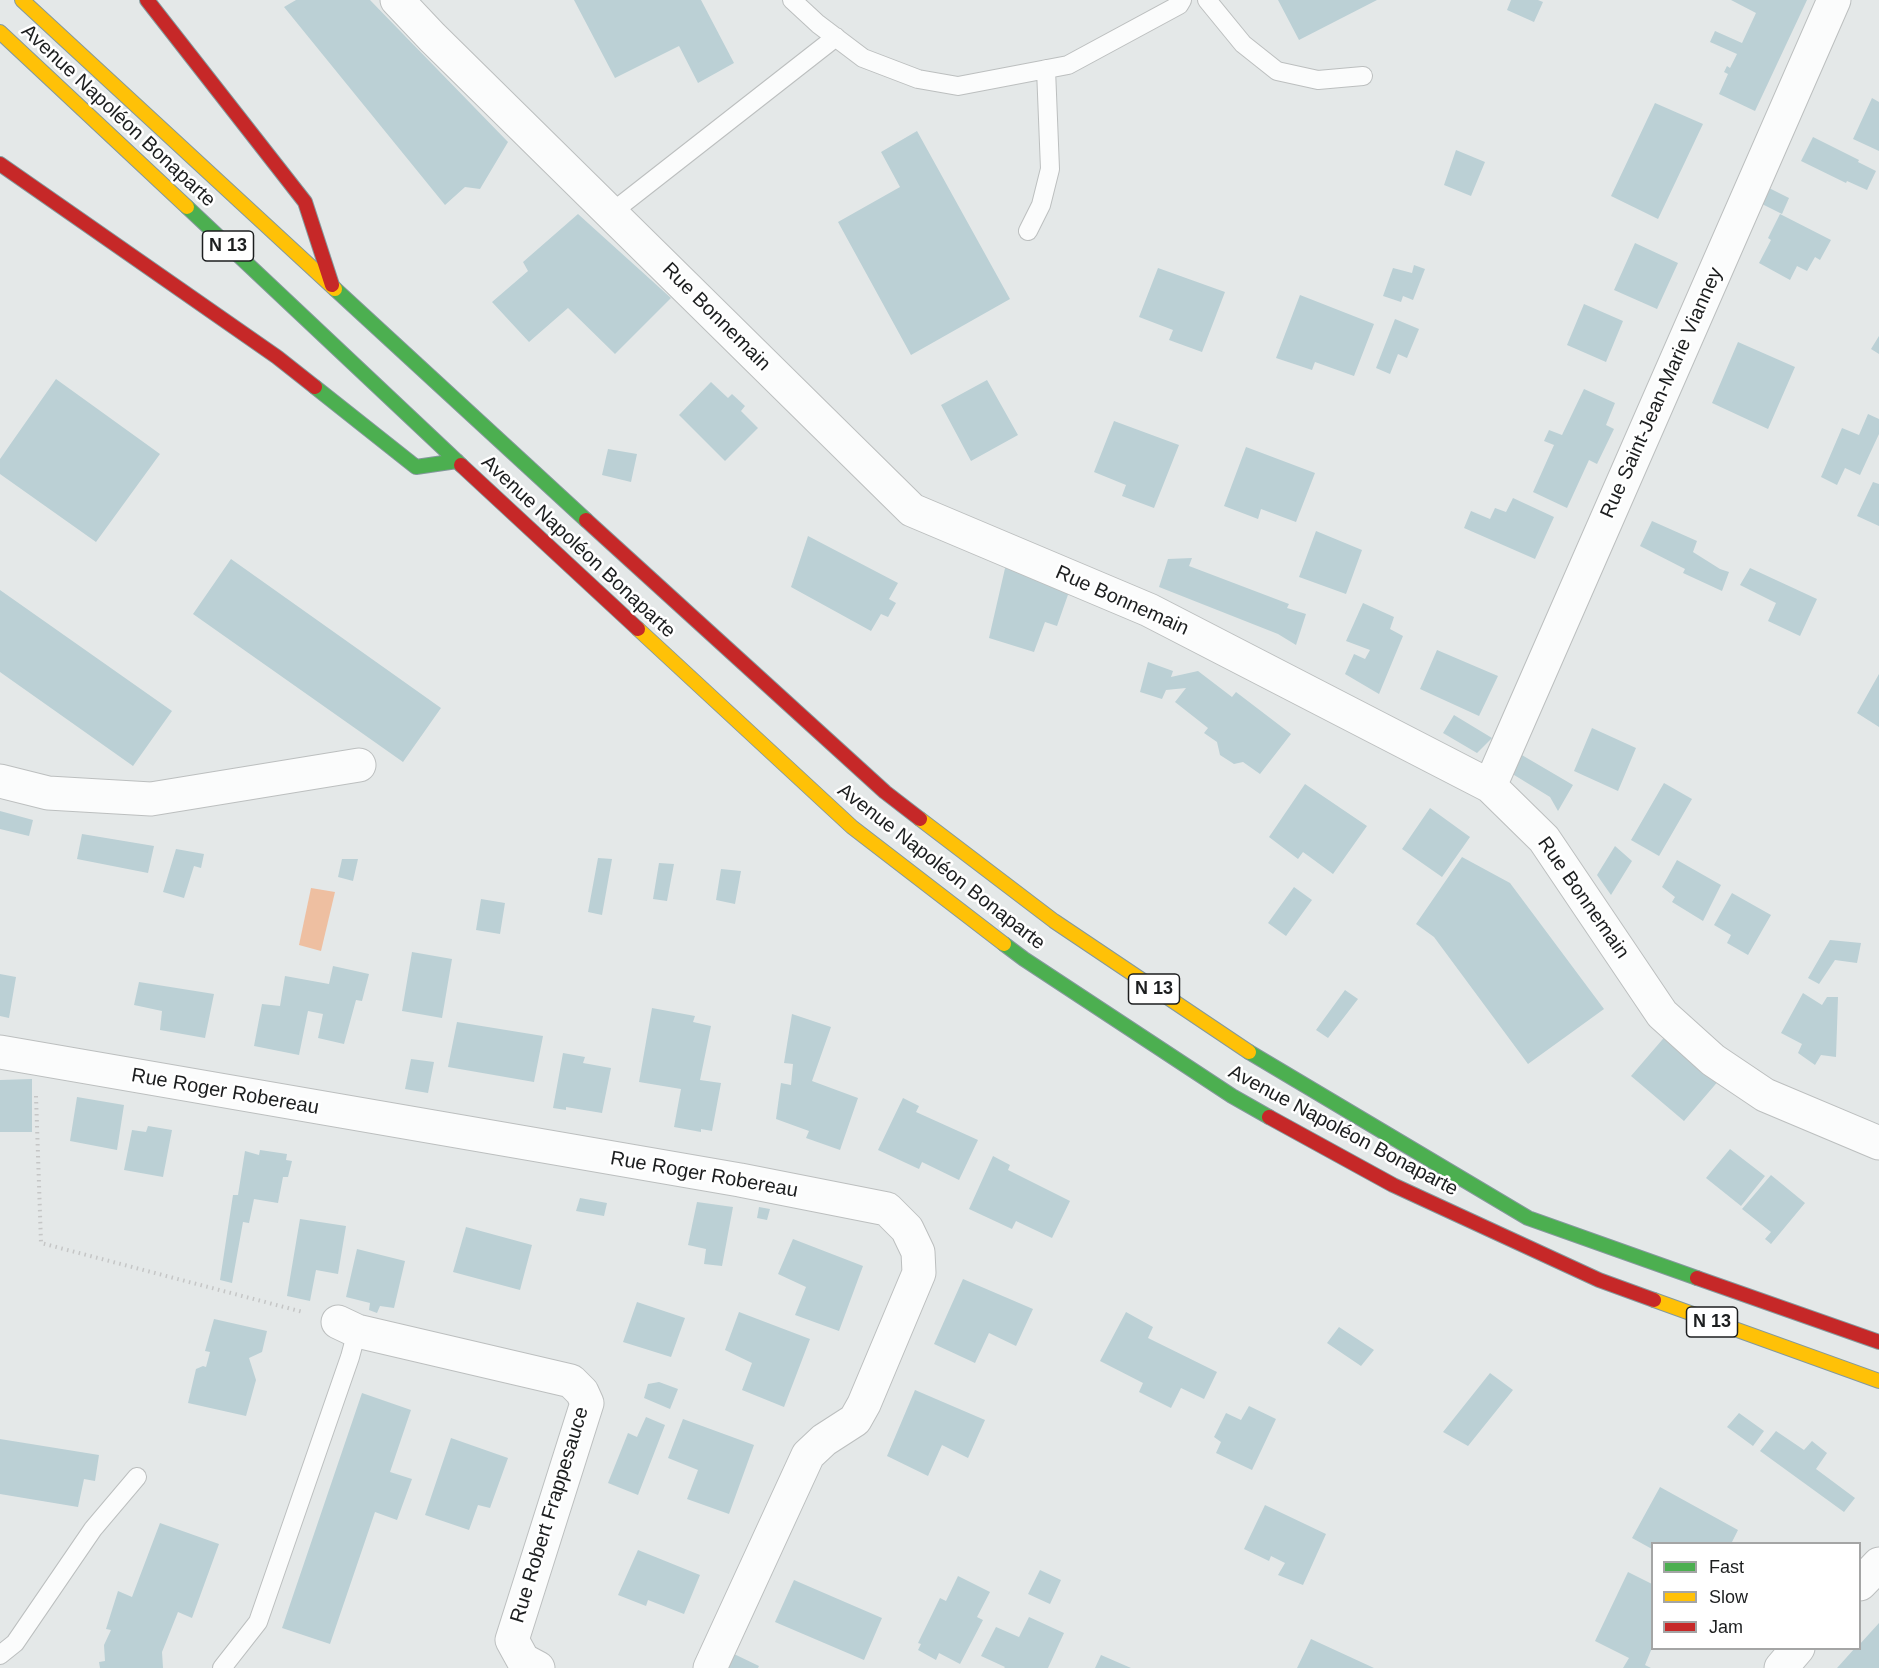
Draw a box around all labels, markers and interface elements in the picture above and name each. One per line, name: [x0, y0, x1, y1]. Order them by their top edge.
street label: Avenue Napoléon Bonaparte: [16, 20, 220, 212]
road number: N 13: [202, 231, 254, 261]
street label: Rue Bonnemain: [657, 258, 775, 376]
street label: Rue Saint-Jean-Marie Vianney: [1596, 264, 1728, 522]
street label: Avenue Napoléon Bonaparte: [476, 451, 680, 643]
street label: Rue Bonnemain: [1052, 561, 1192, 641]
street label: Avenue Napoléon Bonaparte: [833, 779, 1049, 955]
street label: Rue Bonnemain: [1532, 832, 1634, 964]
road number: N 13: [1128, 974, 1180, 1004]
street label: Avenue Napoléon Bonaparte: [1224, 1060, 1462, 1202]
street label: Rue Roger Robereau: [129, 1064, 321, 1120]
street label: Rue Roger Robereau: [608, 1147, 800, 1203]
road number: N 13: [1686, 1307, 1738, 1337]
street label: Rue Robert Frappesauce: [506, 1404, 594, 1626]
legend: [1651, 1542, 1861, 1650]
text: Fast: [1709, 1557, 1744, 1577]
text: Slow: [1709, 1587, 1748, 1607]
text: Jam: [1709, 1617, 1743, 1637]

